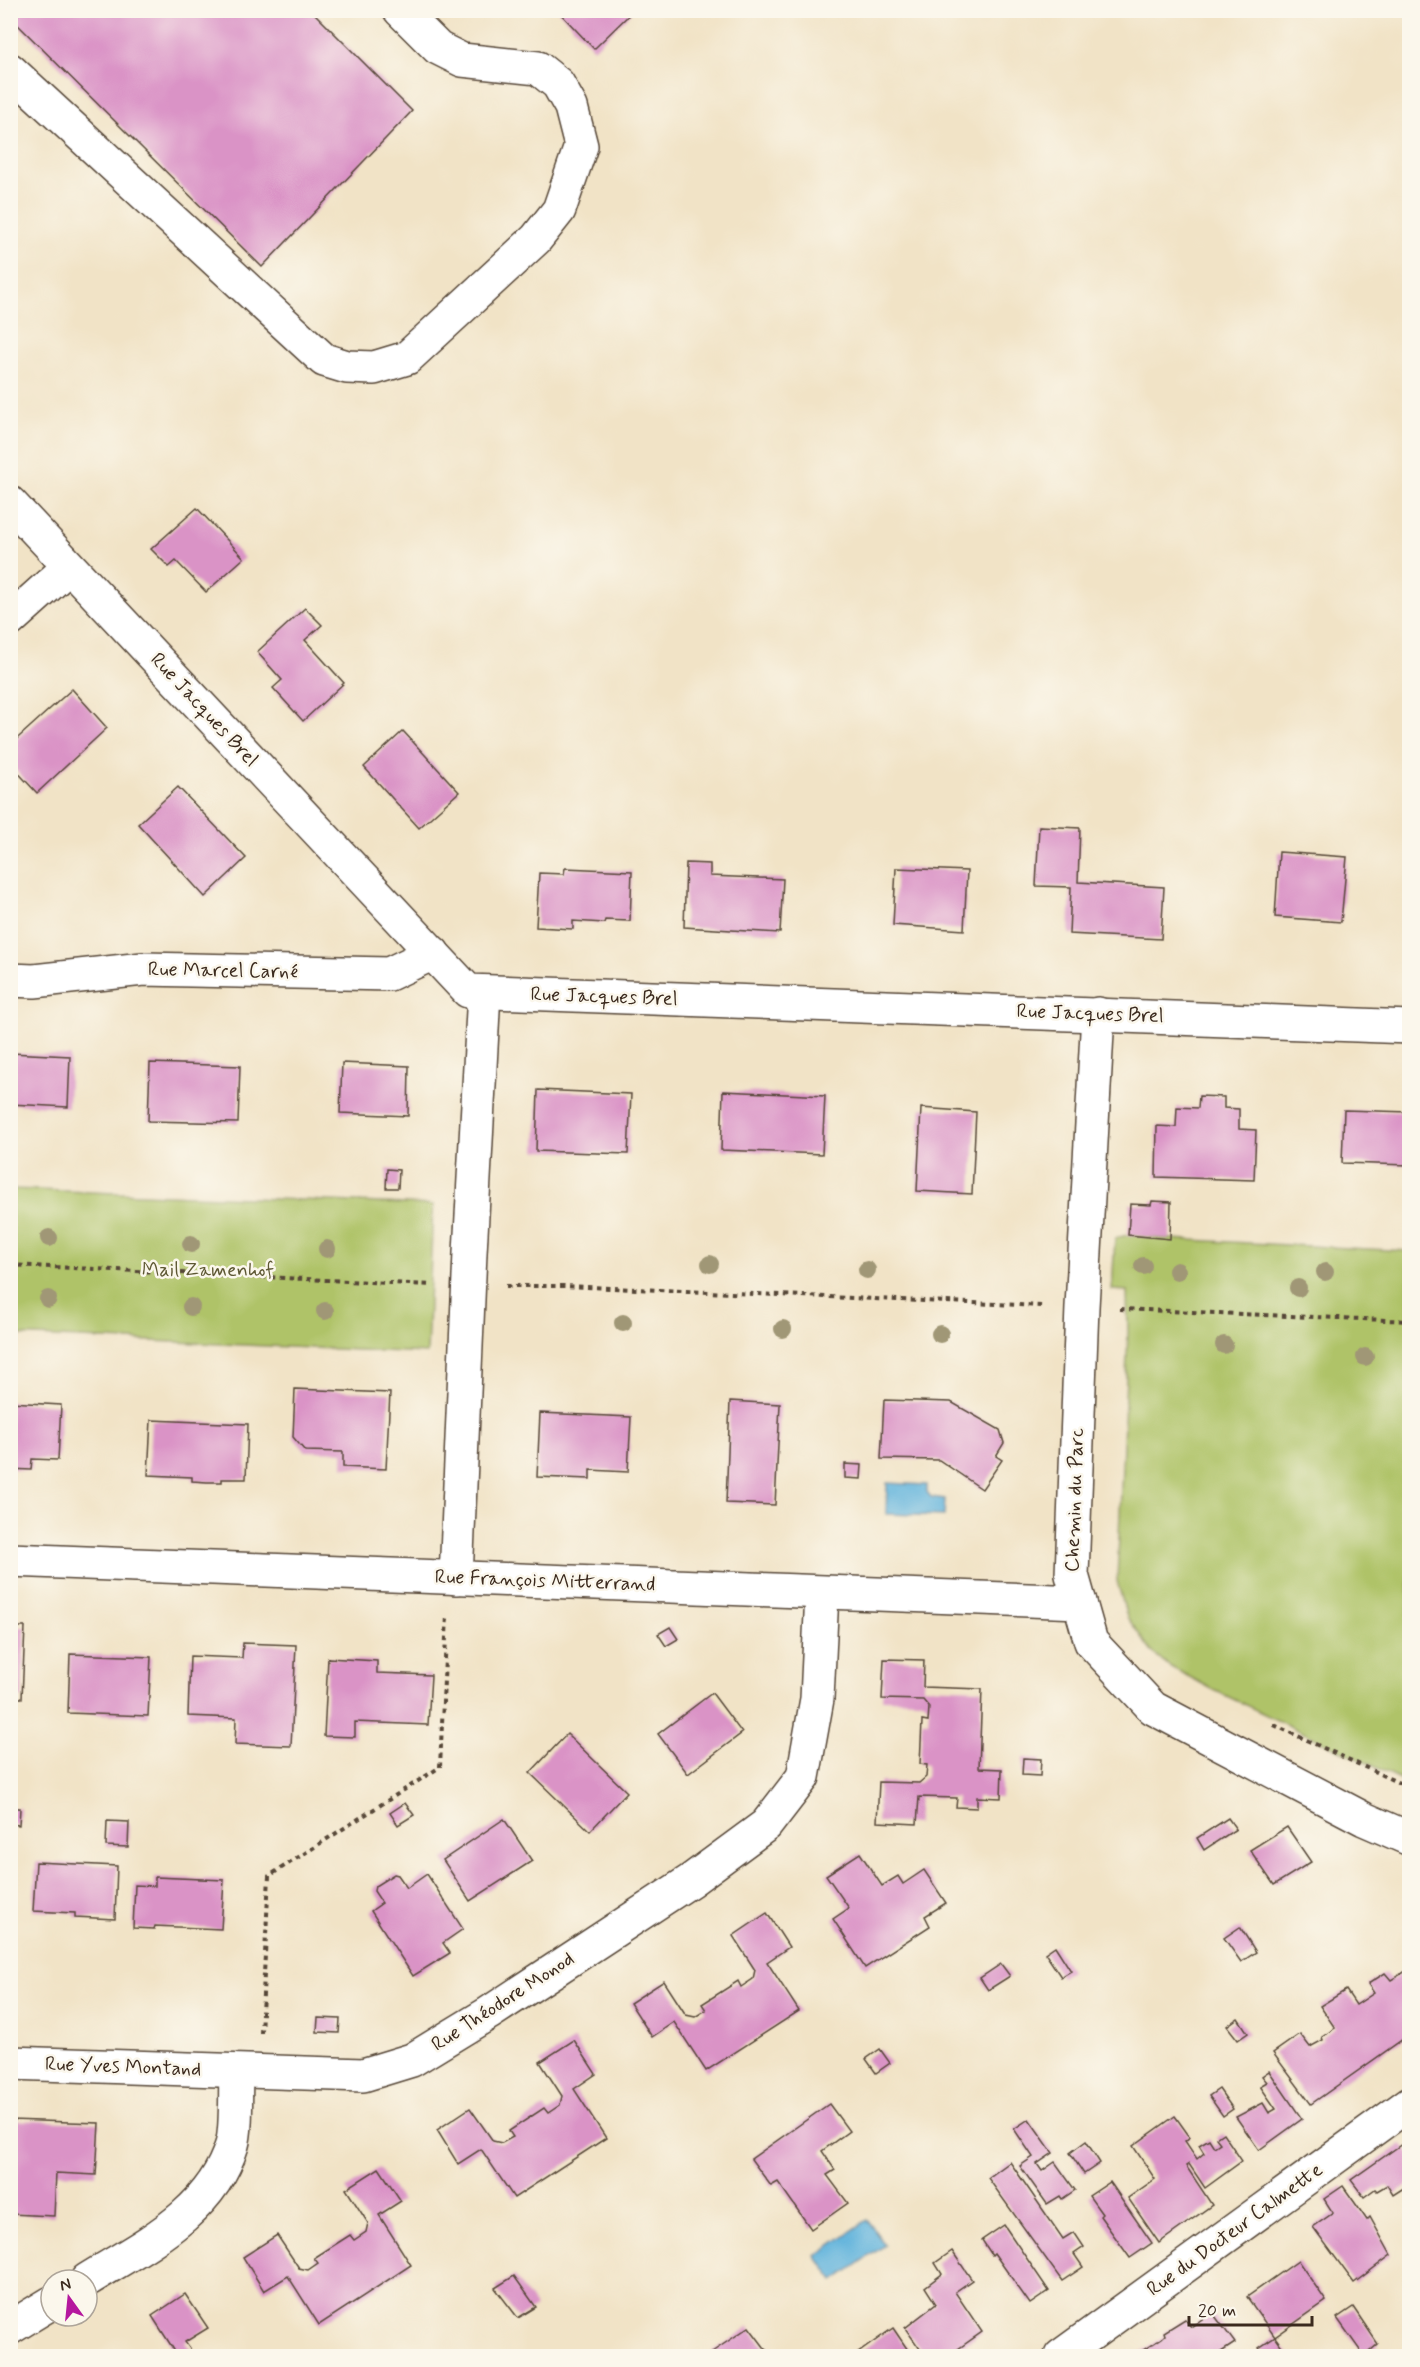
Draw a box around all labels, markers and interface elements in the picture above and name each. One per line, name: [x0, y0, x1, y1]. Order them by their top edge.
street label: Rue Jacques Brel: [144, 647, 264, 773]
street label: Rue Marcel Carné: [148, 956, 298, 986]
street label: Rue Jacques Brel: [530, 981, 678, 1013]
street label: Rue Jacques Brel: [1016, 998, 1164, 1030]
park label: Mail Zamenhof: [142, 1257, 274, 1284]
street label: Chemin du Parc: [1059, 1427, 1091, 1573]
street label: Rue François Mitterrand: [434, 1564, 656, 1598]
street label: Rue Théodore Monod: [426, 1946, 580, 2058]
street label: Rue Yves Montand: [44, 2051, 202, 2083]
street label: Rue du Docteur Calmette: [1142, 2157, 1329, 2303]
north arrow: [39, 2268, 99, 2328]
text: N: [58, 2273, 73, 2296]
scale bar: [1189, 2289, 1312, 2327]
text: 20 m: [1198, 2299, 1236, 2323]

